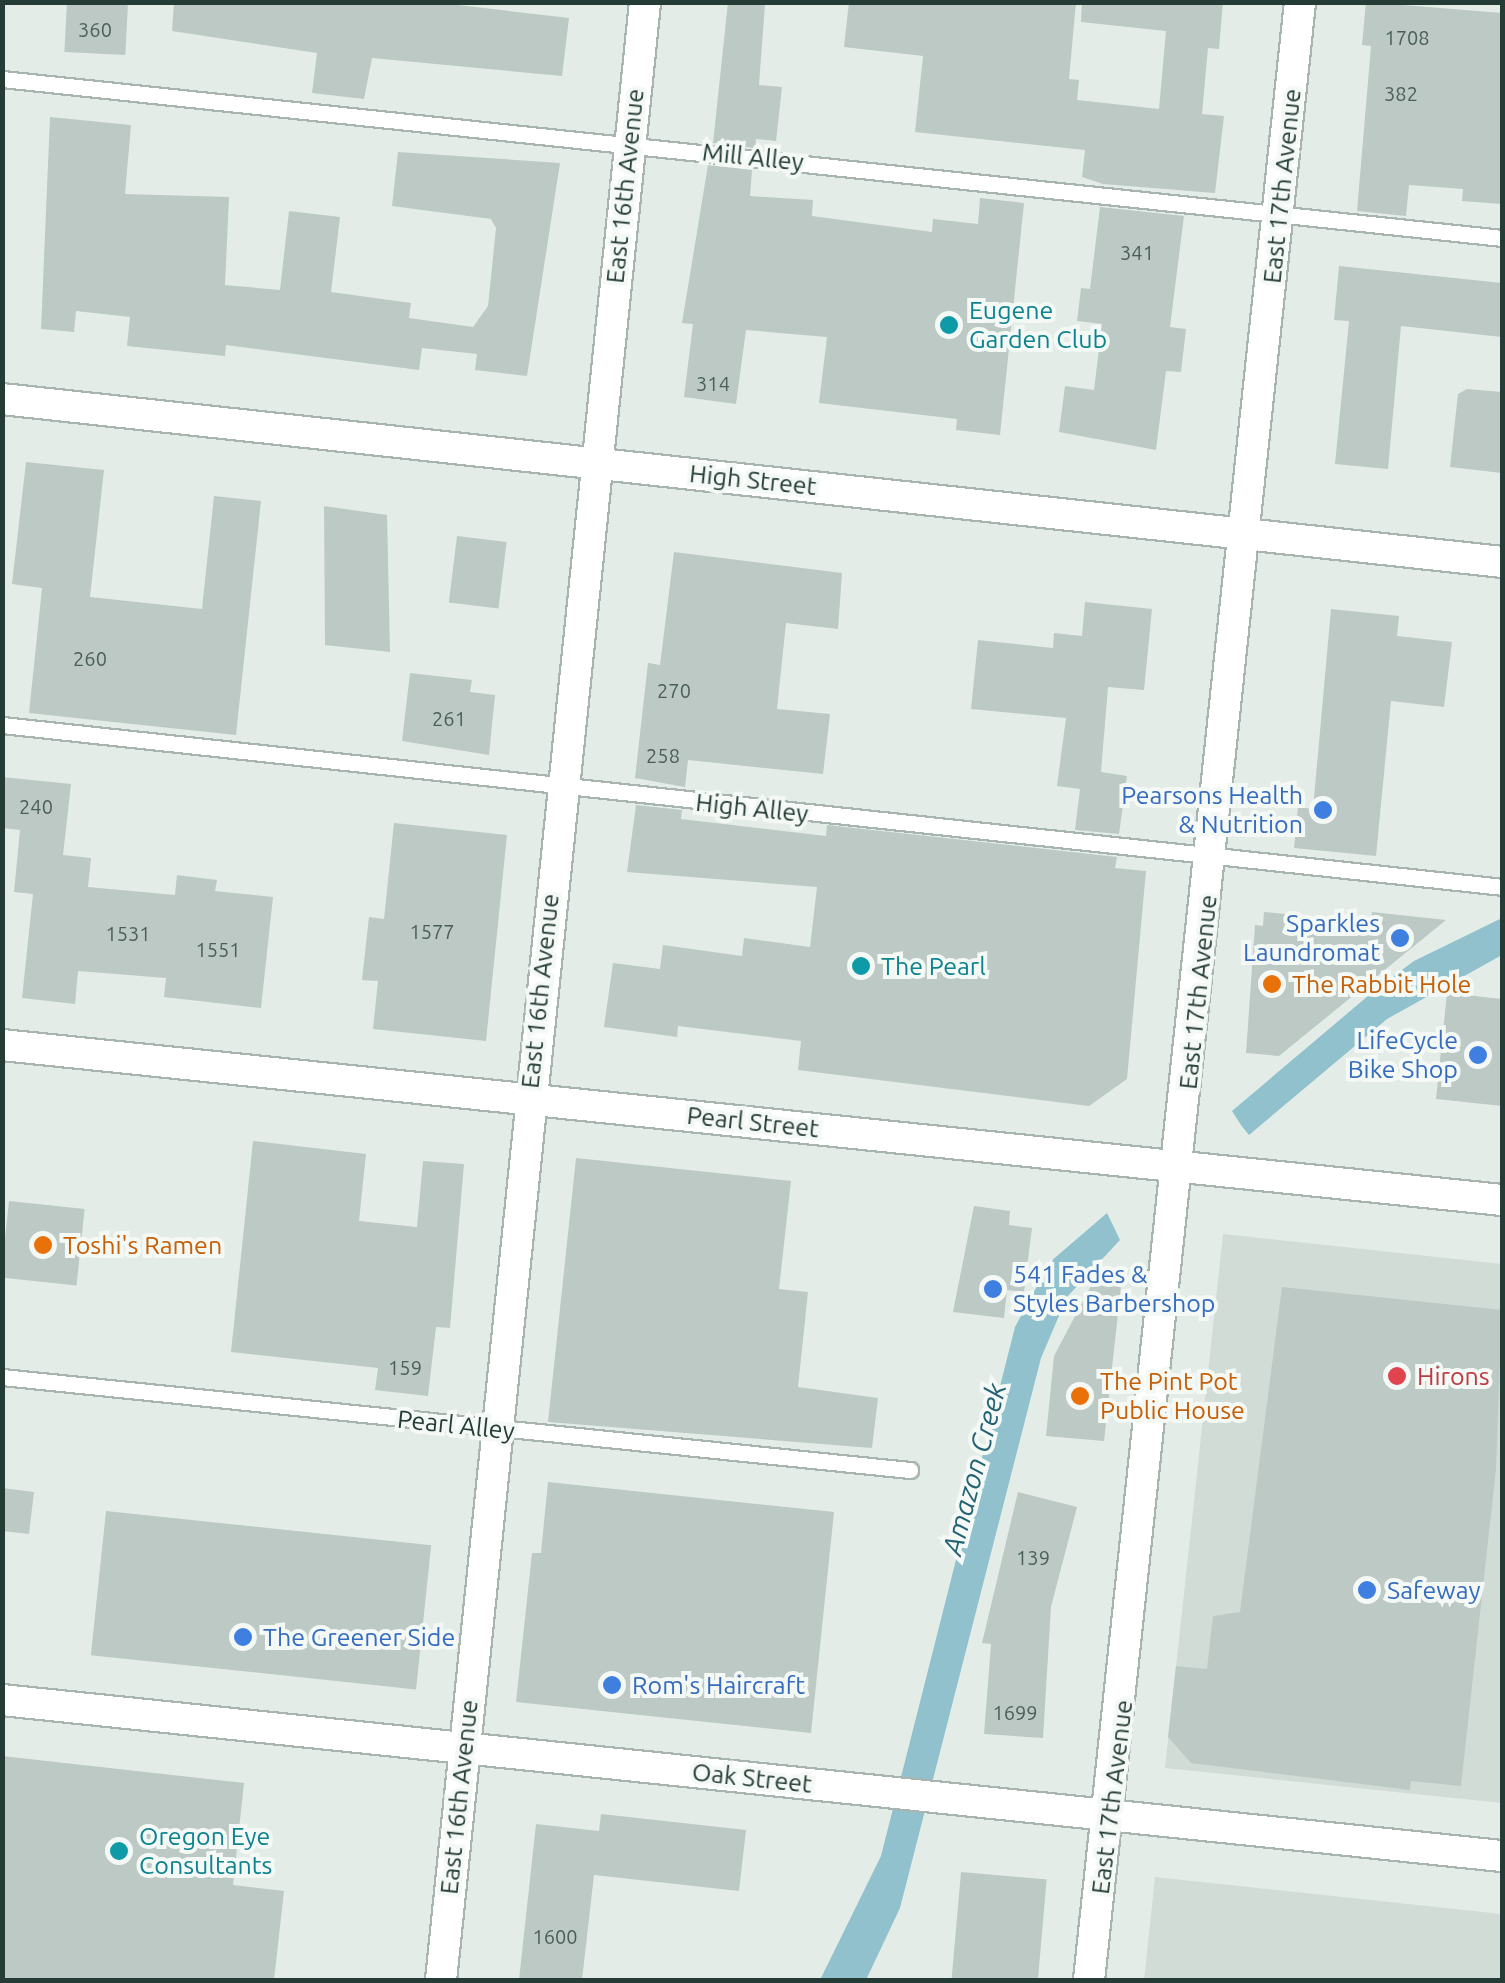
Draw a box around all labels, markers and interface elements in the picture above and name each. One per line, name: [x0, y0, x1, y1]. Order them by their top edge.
house number: 360: [78, 17, 112, 41]
house number: 1708: [1384, 25, 1430, 49]
house number: 382: [1384, 81, 1418, 105]
street label: East 16th Avenue: [600, 87, 650, 285]
street label: East 17th Avenue: [1257, 87, 1307, 285]
street label: Mill Alley: [701, 137, 805, 177]
house number: 341: [1120, 240, 1154, 264]
place label: Eugene Garden Club: [969, 296, 1107, 355]
marker: Eugene Garden Club: [938, 314, 960, 336]
house number: 314: [696, 371, 730, 395]
street label: High Street: [688, 458, 818, 502]
house number: 260: [73, 646, 107, 670]
house number: 270: [657, 678, 691, 702]
house number: 261: [432, 706, 466, 730]
house number: 258: [646, 743, 680, 767]
place label: Pearsons Health & Nutrition: [1121, 781, 1303, 840]
street label: High Alley: [694, 787, 810, 829]
house number: 240: [19, 794, 53, 818]
marker: Pearsons Health & Nutrition: [1312, 799, 1334, 821]
street label: East 16th Avenue: [515, 892, 565, 1090]
street label: East 17th Avenue: [1173, 893, 1223, 1091]
place label: Sparkles Laundromat: [1243, 909, 1380, 968]
house number: 1577: [409, 919, 455, 943]
house number: 1531: [105, 921, 151, 945]
marker: Sparkles Laundromat: [1389, 927, 1411, 949]
house number: 1551: [195, 937, 241, 961]
place label: The Pearl: [881, 951, 986, 981]
marker: The Pearl: [850, 955, 872, 977]
place label: The Rabbit Hole: [1292, 969, 1471, 999]
marker: The Rabbit Hole: [1261, 973, 1283, 995]
place label: LifeCycle Bike Shop: [1348, 1026, 1458, 1085]
marker: LifeCycle Bike Shop: [1467, 1044, 1489, 1066]
street label: Pearl Street: [685, 1100, 821, 1144]
place label: Toshi's Ramen: [63, 1230, 222, 1260]
marker: Toshi's Ramen: [32, 1234, 54, 1256]
place label: 541 Fades & Styles Barbershop: [1013, 1260, 1215, 1319]
marker: 541 Fades & Styles Barbershop: [982, 1278, 1004, 1300]
house number: 159: [388, 1355, 422, 1379]
place label: Hirons: [1417, 1361, 1490, 1391]
marker: Hirons: [1386, 1365, 1408, 1387]
place label: The Pint Pot Public House: [1100, 1367, 1245, 1426]
water label: Amazon Creek: [935, 1379, 1013, 1559]
marker: The Pint Pot Public House: [1069, 1385, 1091, 1407]
street label: Pearl Alley: [396, 1404, 516, 1446]
house number: 139: [1016, 1545, 1050, 1569]
place label: Safeway: [1387, 1575, 1481, 1605]
marker: Safeway: [1356, 1579, 1378, 1601]
place label: The Greener Side: [263, 1622, 455, 1652]
marker: The Greener Side: [232, 1626, 254, 1648]
place label: Rom's Haircraft: [632, 1670, 805, 1700]
marker: Rom's Haircraft: [601, 1674, 623, 1696]
street label: East 16th Avenue: [434, 1698, 484, 1896]
street label: East 17th Avenue: [1085, 1698, 1139, 1896]
house number: 1699: [992, 1700, 1038, 1724]
street label: Oak Street: [691, 1757, 813, 1799]
place label: Oregon Eye Consultants: [139, 1822, 272, 1881]
marker: Oregon Eye Consultants: [108, 1840, 130, 1862]
house number: 1600: [532, 1924, 578, 1948]

